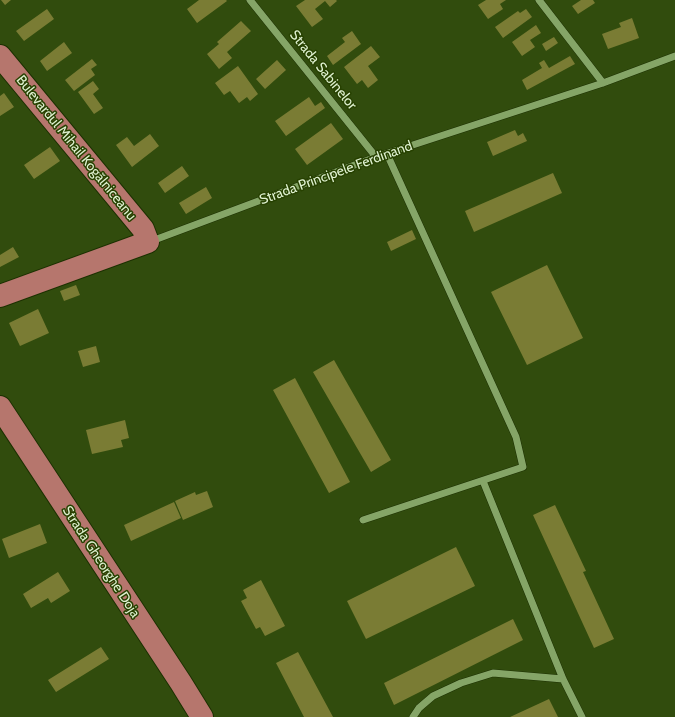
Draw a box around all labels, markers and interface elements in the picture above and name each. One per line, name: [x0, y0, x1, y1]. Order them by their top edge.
street label: Strada Sabinelor: [286, 27, 360, 113]
street label: Bulevardul Mihail Kogălniceanu: [12, 72, 140, 224]
street label: Strada Principele Ferdinand: [257, 138, 415, 208]
street label: Strada Gheorghe Doja: [59, 503, 143, 621]

